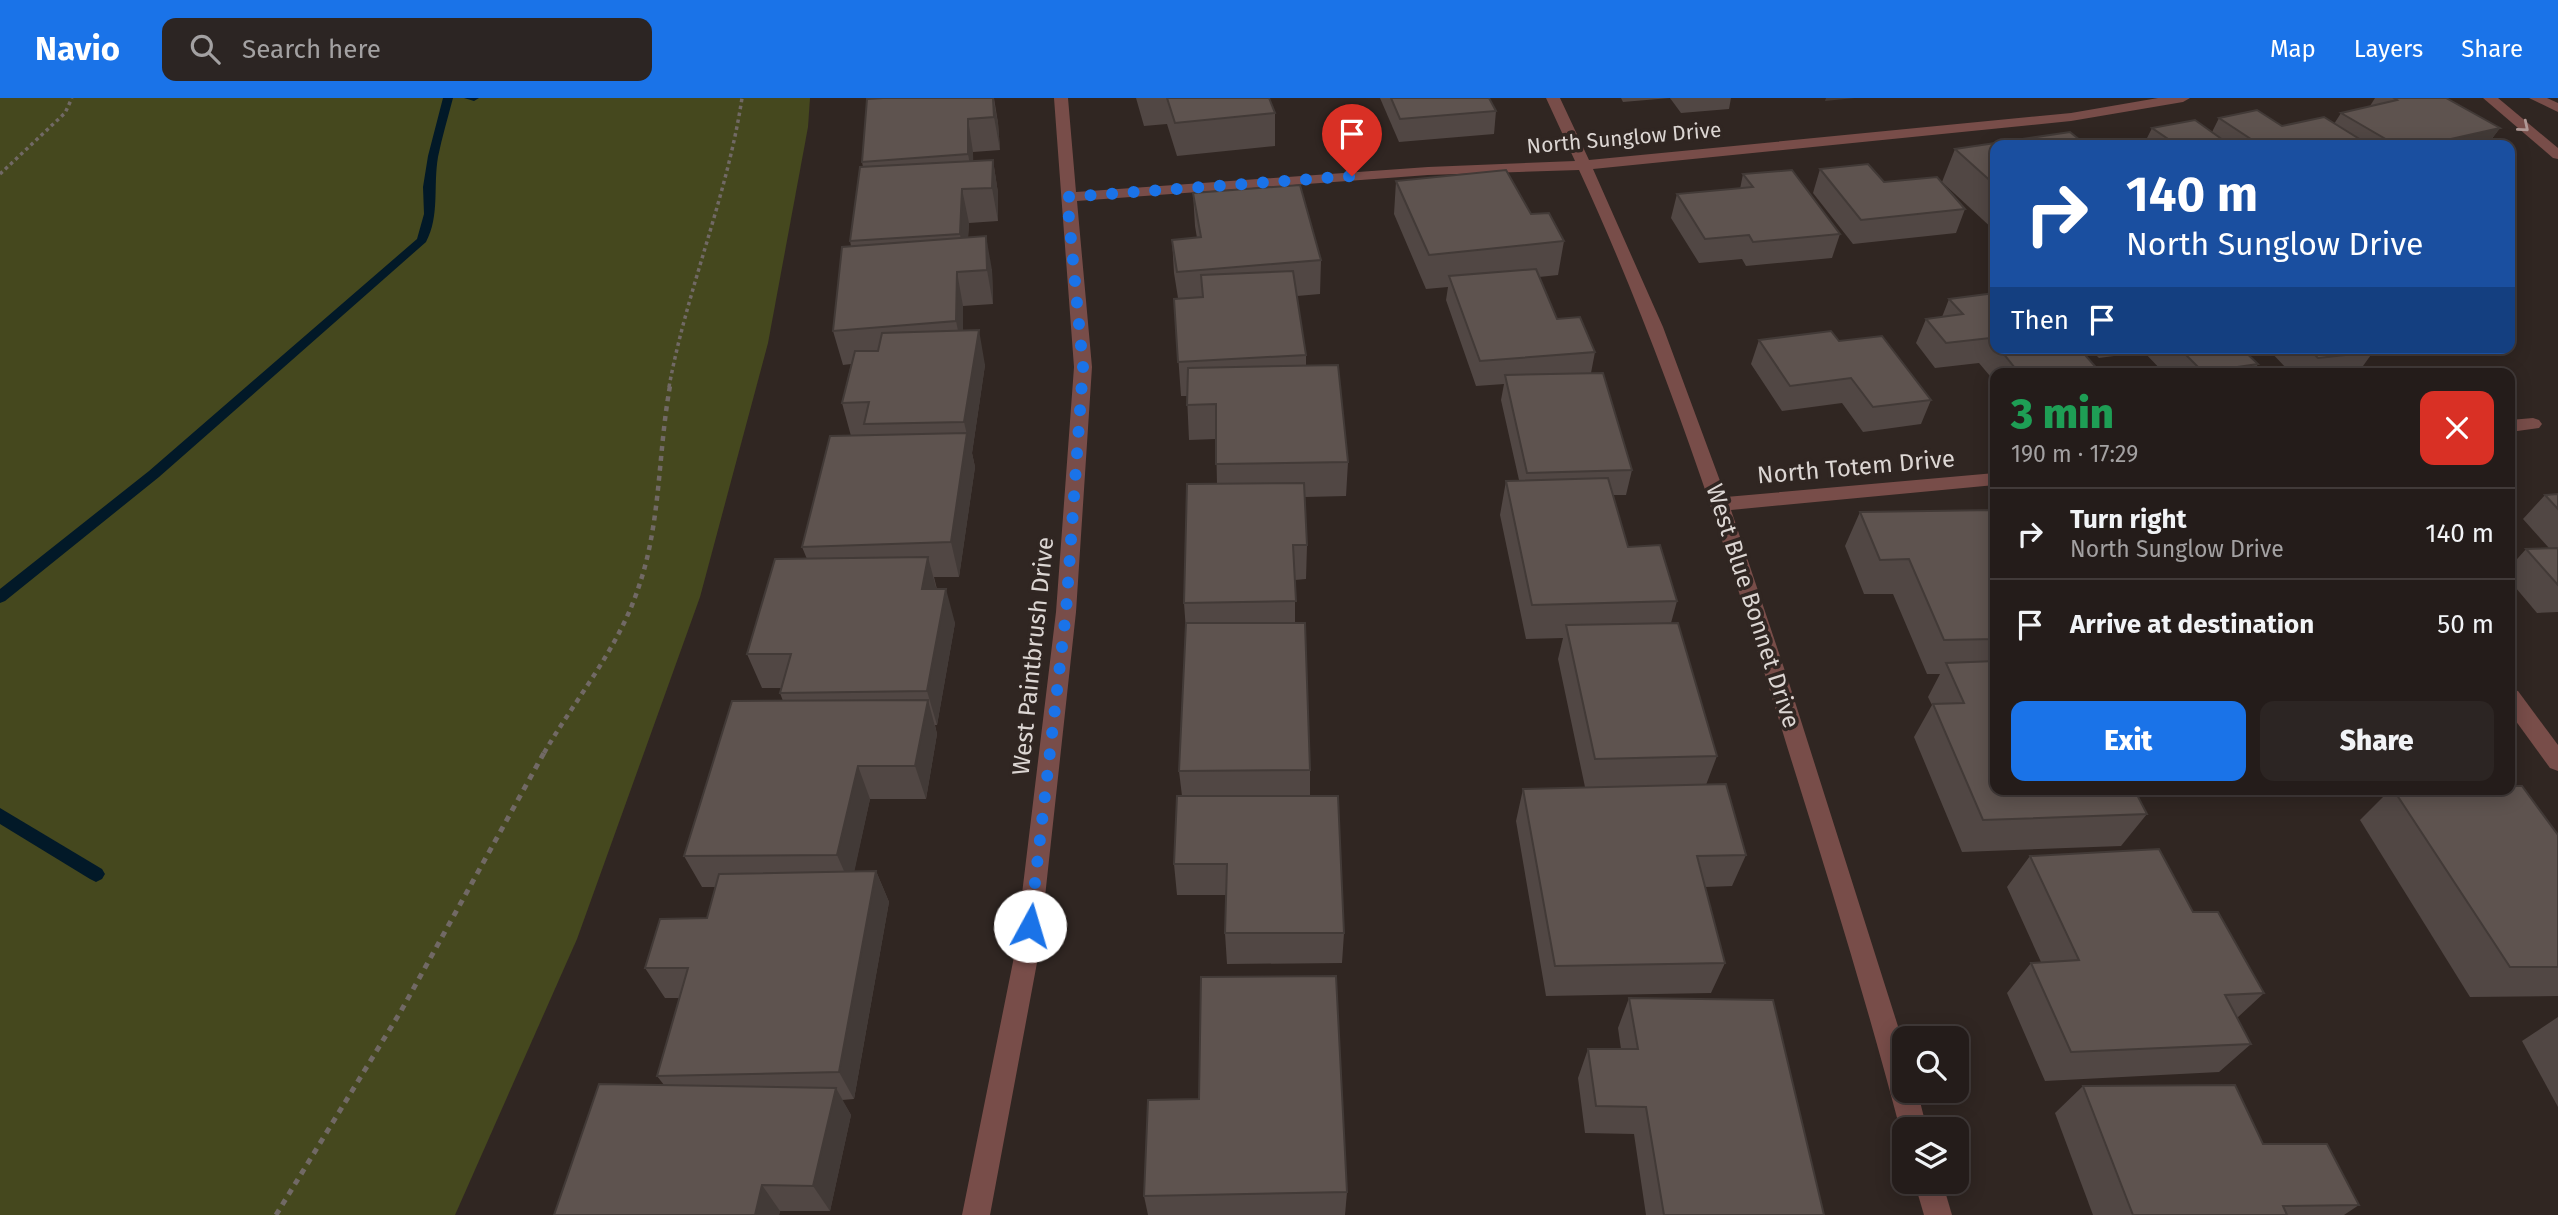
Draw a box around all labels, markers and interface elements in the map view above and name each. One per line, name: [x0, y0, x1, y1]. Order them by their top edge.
search box: [162, 18, 652, 81]
text: Navio: [35, 29, 120, 69]
icon: search: [186, 30, 224, 68]
text: Search here: [242, 34, 381, 65]
text: Map: [2270, 35, 2316, 63]
text: Layers: [2354, 35, 2423, 63]
text: Share: [2461, 35, 2523, 63]
pin: [1322, 104, 1382, 176]
icon: arrive: [1333, 115, 1371, 153]
street label: North Sunglow Drive: [1526, 117, 1722, 159]
one-way arrow: [2516, 118, 2529, 131]
text: 140 m: [2126, 165, 2258, 224]
icon: right: [2011, 168, 2102, 259]
text: North Sunglow Drive: [2126, 225, 2424, 263]
icon: arrive: [2083, 301, 2121, 339]
text: Then: [2011, 305, 2069, 336]
text: 3 min: [2011, 389, 2114, 439]
button: close: [2420, 391, 2494, 465]
text: 190 m · 17:29: [2011, 440, 2138, 468]
street label: North Totem Drive: [1756, 444, 1956, 490]
street label: West Blue Bonnet Drive: [1700, 480, 1806, 732]
text: Turn right: [2070, 504, 2187, 535]
icon: right: [2011, 515, 2049, 553]
text: 140 m: [2425, 518, 2494, 549]
street label: West Paintbrush Drive: [1007, 535, 1059, 777]
text: North Sunglow Drive: [2070, 535, 2284, 563]
icon: arrive: [2011, 606, 2049, 644]
text: Arrive at destination: [2070, 609, 2314, 640]
text: 50 m: [2437, 609, 2494, 640]
button: Exit: [2011, 701, 2246, 781]
button: Share: [2260, 701, 2494, 781]
position arrow: [993, 889, 1067, 963]
map controls: [1892, 1026, 1969, 1194]
button: search: [1892, 1026, 1969, 1103]
button: layers: [1892, 1117, 1969, 1194]

